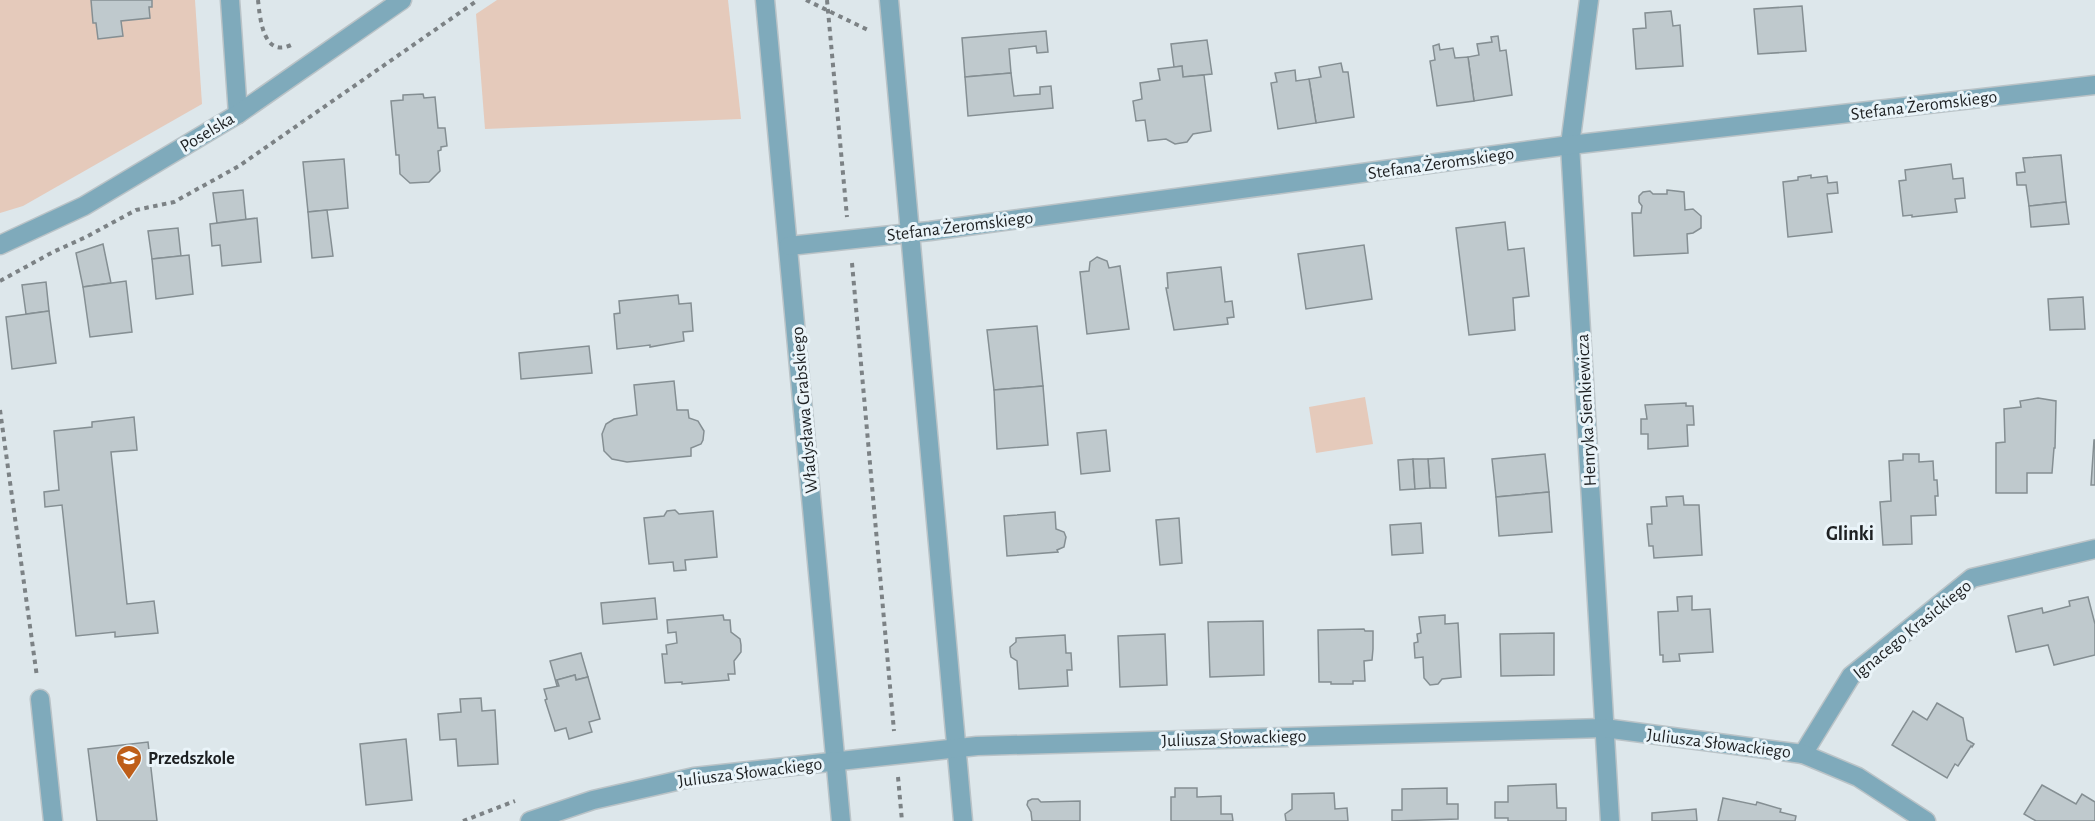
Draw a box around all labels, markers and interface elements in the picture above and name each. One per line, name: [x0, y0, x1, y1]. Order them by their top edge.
street label: Stefana Żeromskiego: [1850, 86, 1999, 124]
street label: Poselska: [177, 110, 238, 156]
street label: Stefana Żeromskiego: [1367, 143, 1516, 183]
street label: Stefana Żeromskiego: [886, 207, 1035, 245]
street label: Władysława Grabskiego: [789, 326, 821, 494]
street label: Henryka Sienkiewicza: [1574, 333, 1600, 487]
district label: Glinki: [1826, 524, 1874, 544]
street label: Ignacego Krasickiego: [1850, 577, 1975, 683]
street label: Juliusza Słowackiego: [1646, 726, 1792, 762]
street label: Juliusza Słowackiego: [1161, 727, 1307, 751]
school or university icon: Przedszkole: [114, 743, 144, 781]
place label: Przedszkole: [148, 750, 235, 768]
street label: Juliusza Słowackiego: [677, 755, 823, 791]

